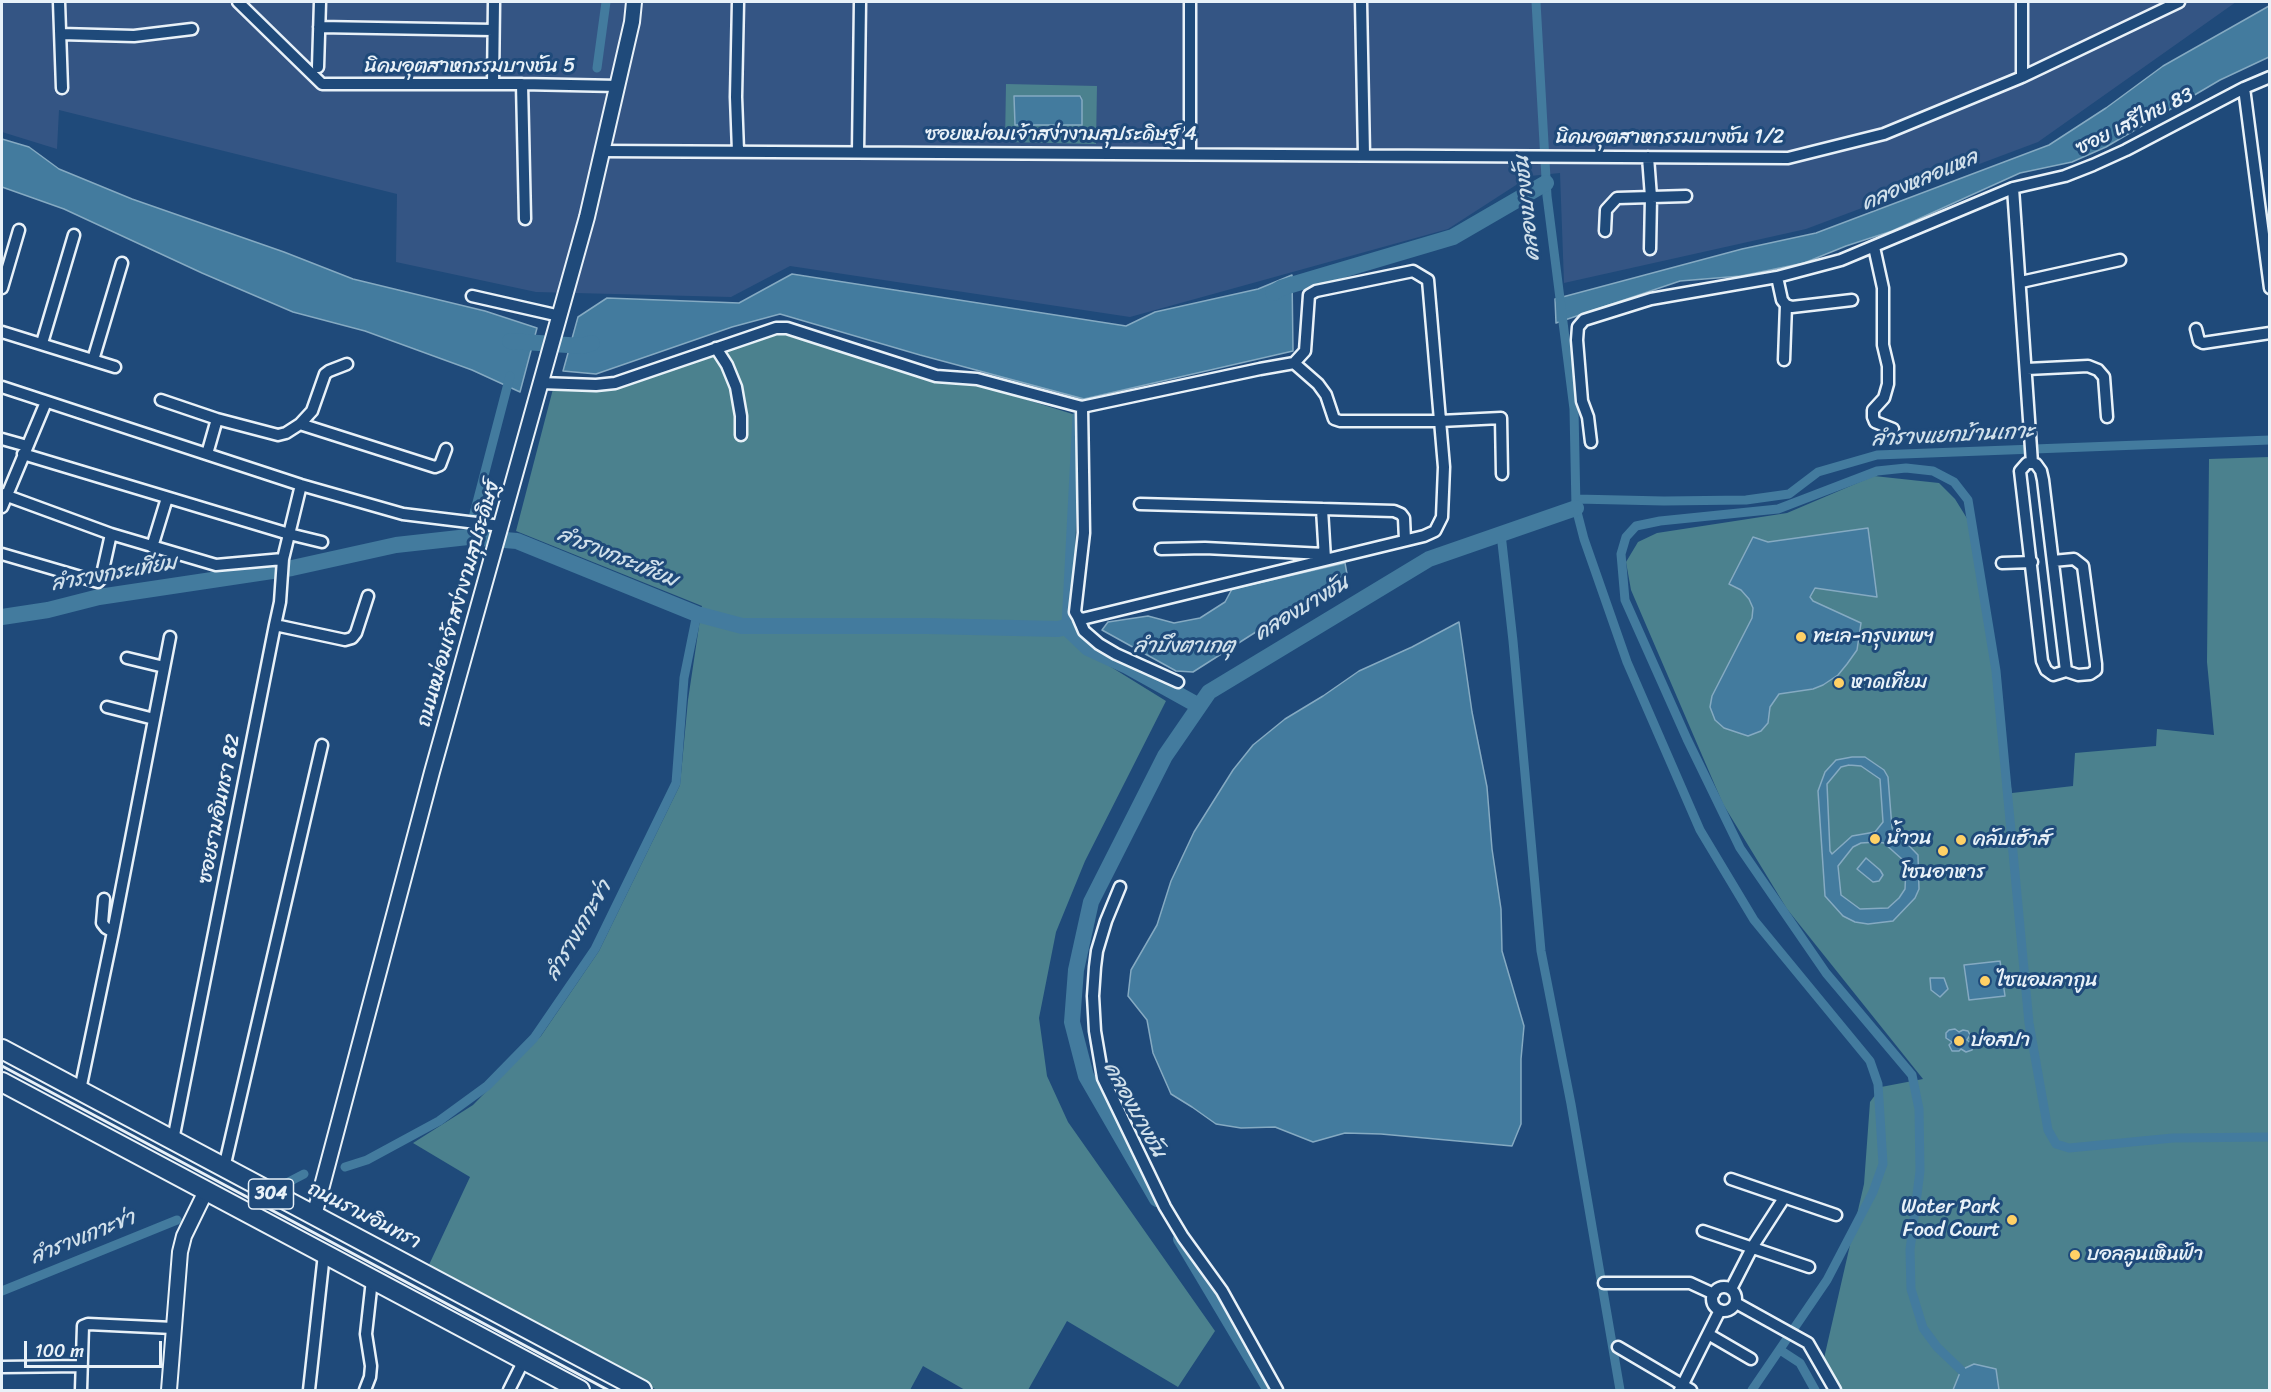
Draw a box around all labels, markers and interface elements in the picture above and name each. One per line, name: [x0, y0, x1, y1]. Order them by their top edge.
street label: นิคมอุตสาหกรรมบางชัน 5: [365, 55, 575, 79]
street label: ซอย เสรีไทย 83: [2072, 83, 2198, 161]
street label: ซอยหม่อมเจ้าสง่างามสุประดิษฐ์ 4: [925, 123, 1197, 147]
street label: นิคมอุตสาหกรรมบางชัน 1/2: [1556, 126, 1784, 150]
water label: คลองหลอแหล: [1858, 145, 1982, 217]
water label: คลองบางชัน: [1510, 154, 1546, 262]
water label: ลำรางแยกบ้านเกาะ: [1871, 419, 2035, 453]
street label: ถนนหม่อมเจ้าสง่างามสุประดิษฐ์: [412, 478, 506, 730]
water label: ลำรางกระเทียม: [553, 523, 681, 593]
water label: ลำรางกระเทียม: [49, 551, 179, 597]
water label: คลองบางชัน: [1250, 571, 1354, 647]
place label: ทะเล-กรุงเทพฯ: [1813, 625, 1935, 649]
marker: ทะเล-กรุงเทพฯ: [1794, 630, 1808, 644]
water label: ลำบึงตาเกตุ: [1133, 634, 1235, 660]
place label: หาดเทียม: [1851, 671, 1927, 695]
marker: หาดเทียม: [1832, 676, 1846, 690]
street label: ซอยรามอินทรา 82: [194, 732, 246, 886]
place label: น้ำวน: [1887, 827, 1932, 851]
place label: คลับเฮ้าส์: [1973, 828, 2051, 852]
marker: น้ำวน: [1868, 832, 1882, 846]
marker: คลับเฮ้าส์: [1954, 833, 1968, 847]
marker: โซนอาหาร: [1936, 844, 1950, 858]
place label: โซนอาหาร: [1901, 861, 1985, 885]
water label: ลำรางเกาะข่า: [540, 877, 618, 985]
place label: ไซแอมลากูน: [1997, 969, 2098, 993]
marker: ไซแอมลากูน: [1978, 974, 1992, 988]
place label: บ่อสปา: [1971, 1029, 2030, 1053]
marker: บ่อสปา: [1952, 1034, 1966, 1048]
water label: คลองบางชัน: [1097, 1058, 1171, 1162]
street label: ถนนรามอินทรา: [303, 1177, 425, 1255]
road number: 304: [248, 1179, 294, 1209]
place label: Water Park Food Court: [1901, 1196, 2000, 1243]
water label: ลำรางเกาะข่า: [27, 1206, 139, 1270]
marker: Water Park Food Court: [2005, 1213, 2019, 1227]
place label: บอลลูนเหินฟ้า: [2087, 1243, 2203, 1267]
marker: บอลลูนเหินฟ้า: [2068, 1248, 2082, 1262]
scale bar: [27, 1329, 165, 1367]
text: 100 m: [35, 1335, 84, 1367]

